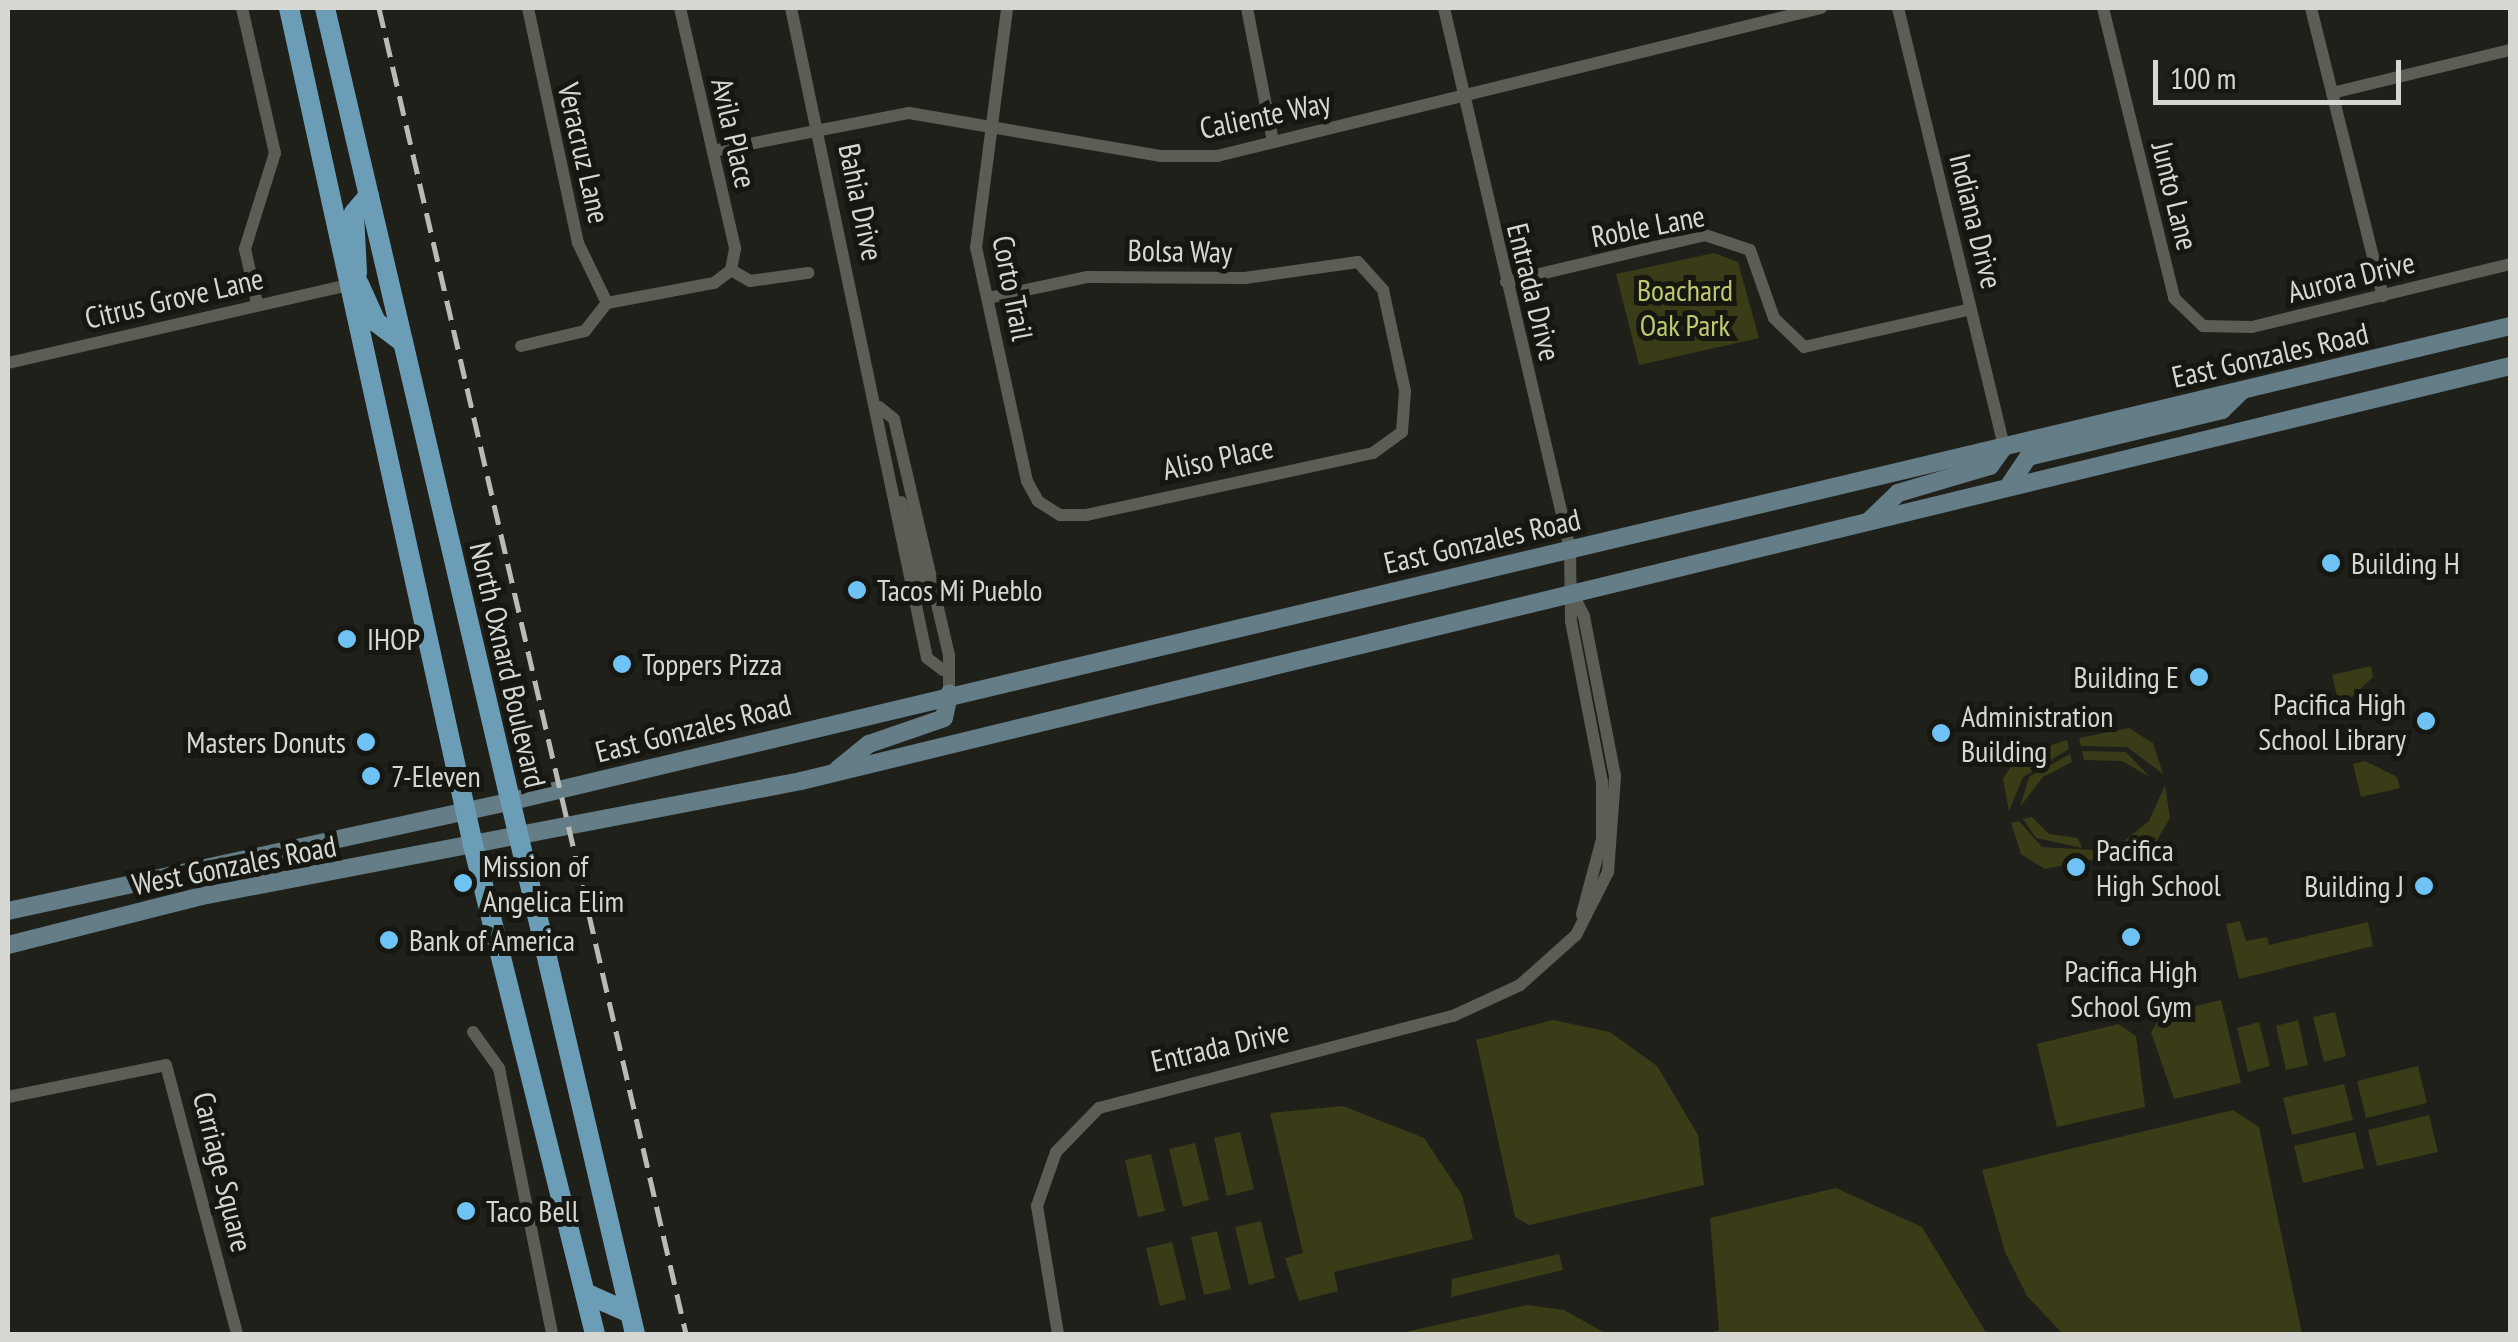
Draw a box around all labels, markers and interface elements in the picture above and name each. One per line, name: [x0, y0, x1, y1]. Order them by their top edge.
scale bar: [2158, 40, 2406, 102]
text: 100 m: [2170, 58, 2236, 97]
street label: Avila Place: [704, 74, 764, 192]
street label: Veracruz Lane: [550, 79, 618, 227]
street label: Caliente Way: [1196, 84, 1334, 146]
street label: Junto Lane: [2144, 138, 2206, 254]
street label: Bahia Drive: [831, 140, 891, 264]
street label: Indiana Drive: [1942, 150, 2010, 292]
street label: Roble Lane: [1588, 197, 1708, 255]
street label: Entrada Drive: [1500, 220, 1568, 364]
street label: Corto Trail: [985, 232, 1041, 344]
street label: Bolsa Way: [1127, 232, 1233, 270]
street label: Aurora Drive: [2284, 244, 2418, 310]
street label: Citrus Grove Lane: [81, 260, 267, 336]
park label: Boachard Oak Park: [1637, 272, 1733, 342]
street label: East Gonzales Road: [2168, 315, 2372, 395]
street label: Aliso Place: [1159, 429, 1277, 487]
street label: East Gonzales Road: [1380, 501, 1584, 581]
street label: North Oxnard Boulevard: [462, 539, 554, 791]
place label: Building H: [2351, 545, 2460, 581]
marker: Building H: [2320, 552, 2342, 574]
place label: Tacos Mi Pueblo: [877, 572, 1043, 608]
marker: Tacos Mi Pueblo: [846, 579, 868, 601]
place label: IHOP: [367, 621, 420, 657]
marker: IHOP: [336, 628, 358, 650]
place label: Toppers Pizza: [642, 646, 782, 682]
marker: Toppers Pizza: [611, 653, 633, 675]
place label: Building E: [2073, 659, 2179, 695]
marker: Building E: [2188, 666, 2210, 688]
street label: East Gonzales Road: [591, 686, 795, 770]
place label: Pacifica High School Library: [2258, 686, 2406, 756]
place label: Administration Building: [1961, 698, 2113, 768]
marker: Pacifica High School Library: [2415, 710, 2437, 732]
marker: Administration Building: [1930, 722, 1952, 744]
place label: Masters Donuts: [186, 724, 346, 760]
marker: Masters Donuts: [355, 731, 377, 753]
place label: 7-Eleven: [391, 758, 481, 794]
marker: 7-Eleven: [360, 765, 382, 787]
street label: West Gonzales Road: [129, 828, 339, 902]
place label: Pacifica High School: [2096, 832, 2221, 902]
place label: Mission of Angelica Elim: [483, 848, 624, 918]
marker: Pacifica High School: [2065, 856, 2087, 878]
place label: Building J: [2304, 868, 2404, 904]
marker: Mission of Angelica Elim: [452, 872, 474, 894]
marker: Building J: [2413, 875, 2435, 897]
place label: Bank of America: [409, 922, 577, 958]
marker: Pacifica High School Gym: [2120, 926, 2142, 948]
marker: Bank of America: [378, 929, 400, 951]
place label: Pacifica High School Gym: [2065, 953, 2197, 1024]
street label: Entrada Drive: [1148, 1013, 1292, 1079]
street label: Carriage Square: [186, 1088, 260, 1256]
place label: Taco Bell: [486, 1193, 579, 1229]
marker: Taco Bell: [455, 1200, 477, 1222]

